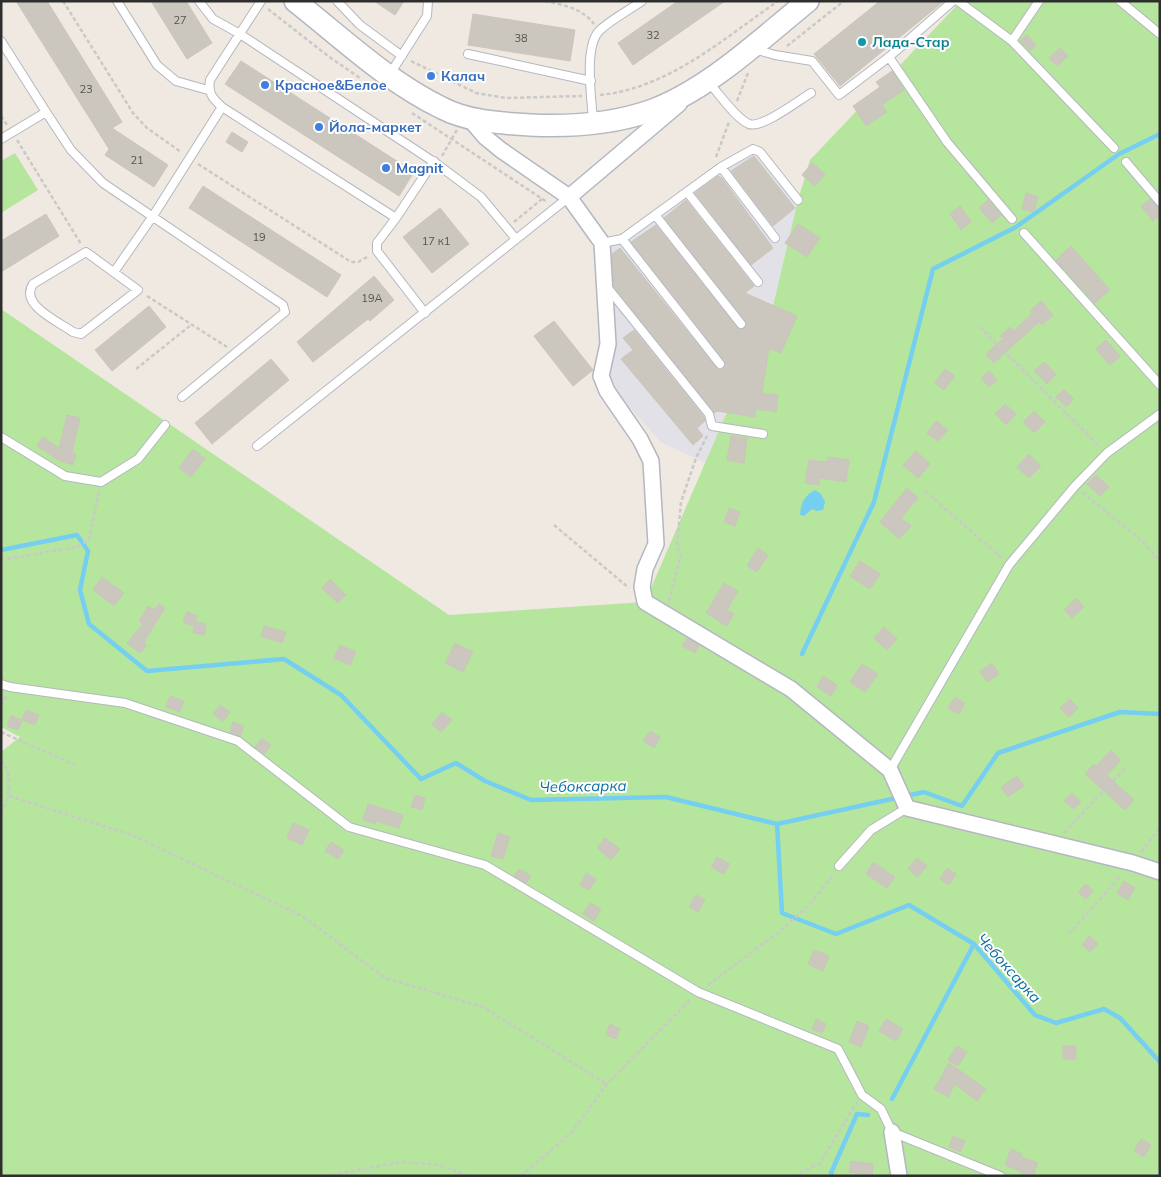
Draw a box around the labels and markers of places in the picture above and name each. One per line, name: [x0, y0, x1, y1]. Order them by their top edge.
place label: Лада-Стар: [872, 33, 950, 51]
marker: Лада-Стар: [856, 36, 868, 48]
place label: Калач: [441, 67, 485, 85]
marker: Калач: [425, 70, 437, 82]
place label: Красное&Белое: [275, 76, 387, 94]
marker: Красное&Белое: [259, 79, 271, 91]
place label: Йола-маркет: [329, 118, 422, 136]
marker: Йола-маркет: [313, 121, 325, 133]
place label: Magnit: [396, 159, 444, 177]
marker: Magnit: [380, 162, 392, 174]

